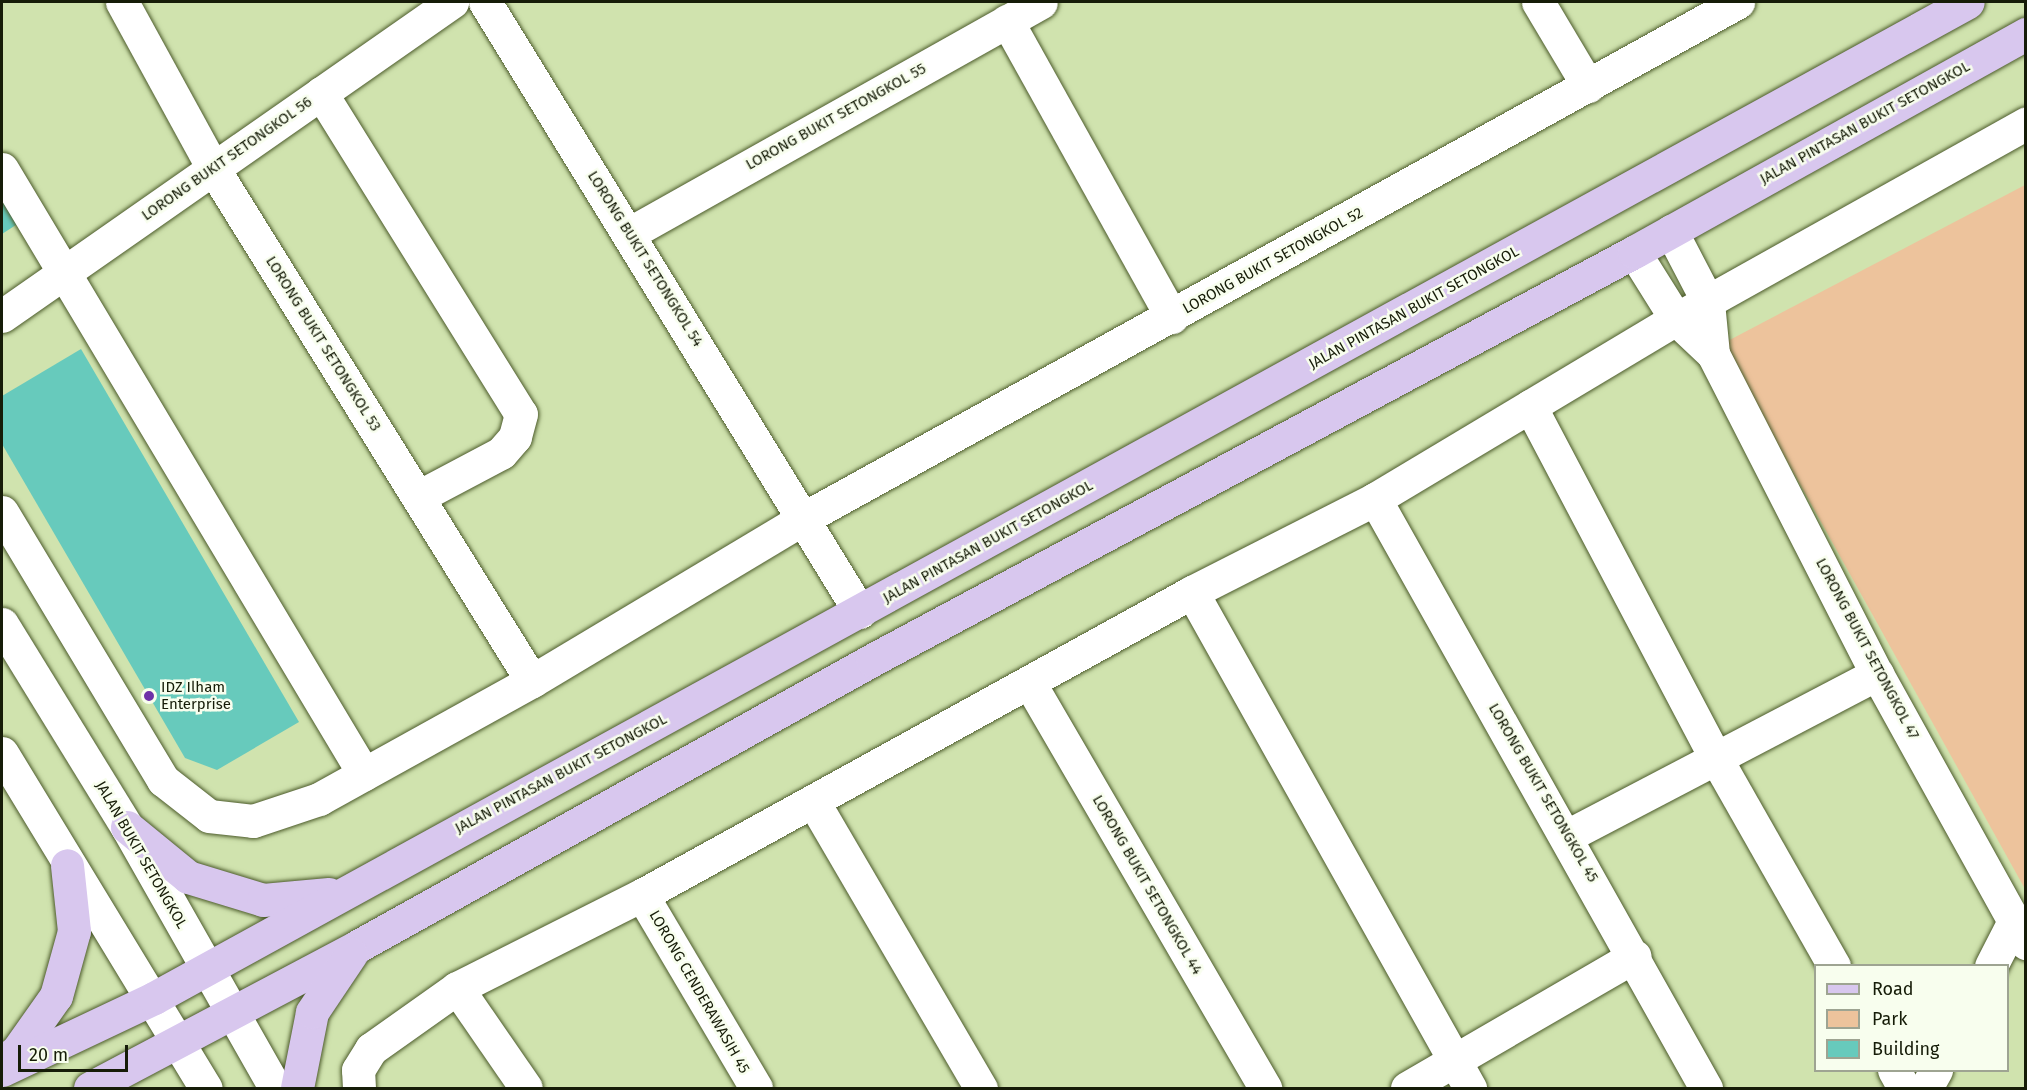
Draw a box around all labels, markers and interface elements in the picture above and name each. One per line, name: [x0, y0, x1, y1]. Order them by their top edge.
street label: JALAN PINTASAN BUKIT SETONGKOL: [1757, 58, 1973, 188]
street label: LORONG BUKIT SETONGKOL 55: [743, 60, 929, 174]
street label: LORONG BUKIT SETONGKOL 56: [138, 93, 316, 225]
street label: LORONG BUKIT SETONGKOL 54: [583, 168, 707, 350]
street label: LORONG BUKIT SETONGKOL 52: [1180, 204, 1366, 318]
street label: JALAN PINTASAN BUKIT SETONGKOL: [1306, 243, 1522, 373]
street label: LORONG BUKIT SETONGKOL 53: [262, 253, 384, 435]
street label: JALAN PINTASAN BUKIT SETONGKOL: [880, 477, 1096, 607]
street label: LORONG BUKIT SETONGKOL 47: [1812, 555, 1922, 743]
place label: IDZ Ilham Enterprise: [161, 678, 231, 713]
marker: IDZ Ilham Enterprise: [142, 689, 156, 703]
street label: LORONG BUKIT SETONGKOL 45: [1484, 700, 1602, 886]
street label: JALAN PINTASAN BUKIT SETONGKOL: [452, 710, 670, 838]
street label: JALAN BUKIT SETONGKOL: [91, 778, 191, 932]
street label: LORONG BUKIT SETONGKOL 44: [1088, 792, 1206, 978]
street label: LORONG CENDERAWASIH 45: [645, 907, 753, 1077]
legend: [1814, 964, 2009, 1072]
text: Road: [1872, 978, 1914, 1000]
text: Park: [1872, 1008, 1907, 1030]
scale bar: [21, 1033, 130, 1071]
text: Building: [1872, 1038, 1939, 1060]
text: 20 m: [29, 1044, 68, 1066]

